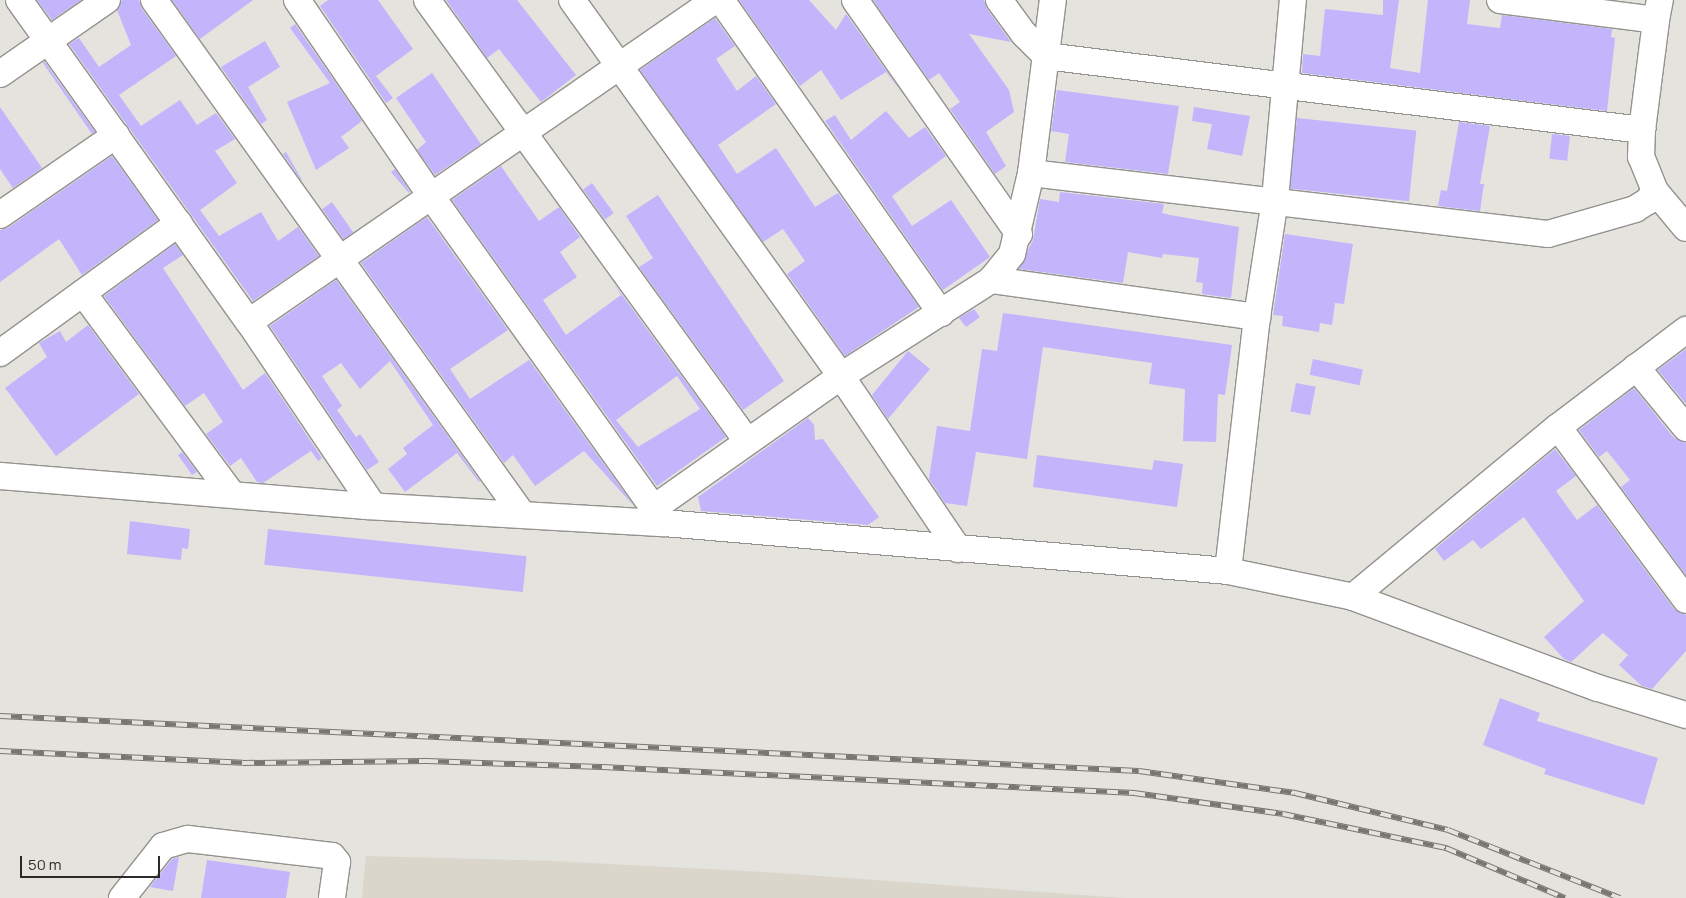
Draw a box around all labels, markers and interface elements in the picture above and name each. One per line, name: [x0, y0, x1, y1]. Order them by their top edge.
scale bar: [22, 846, 162, 878]
text: 50 m: [28, 854, 62, 875]

